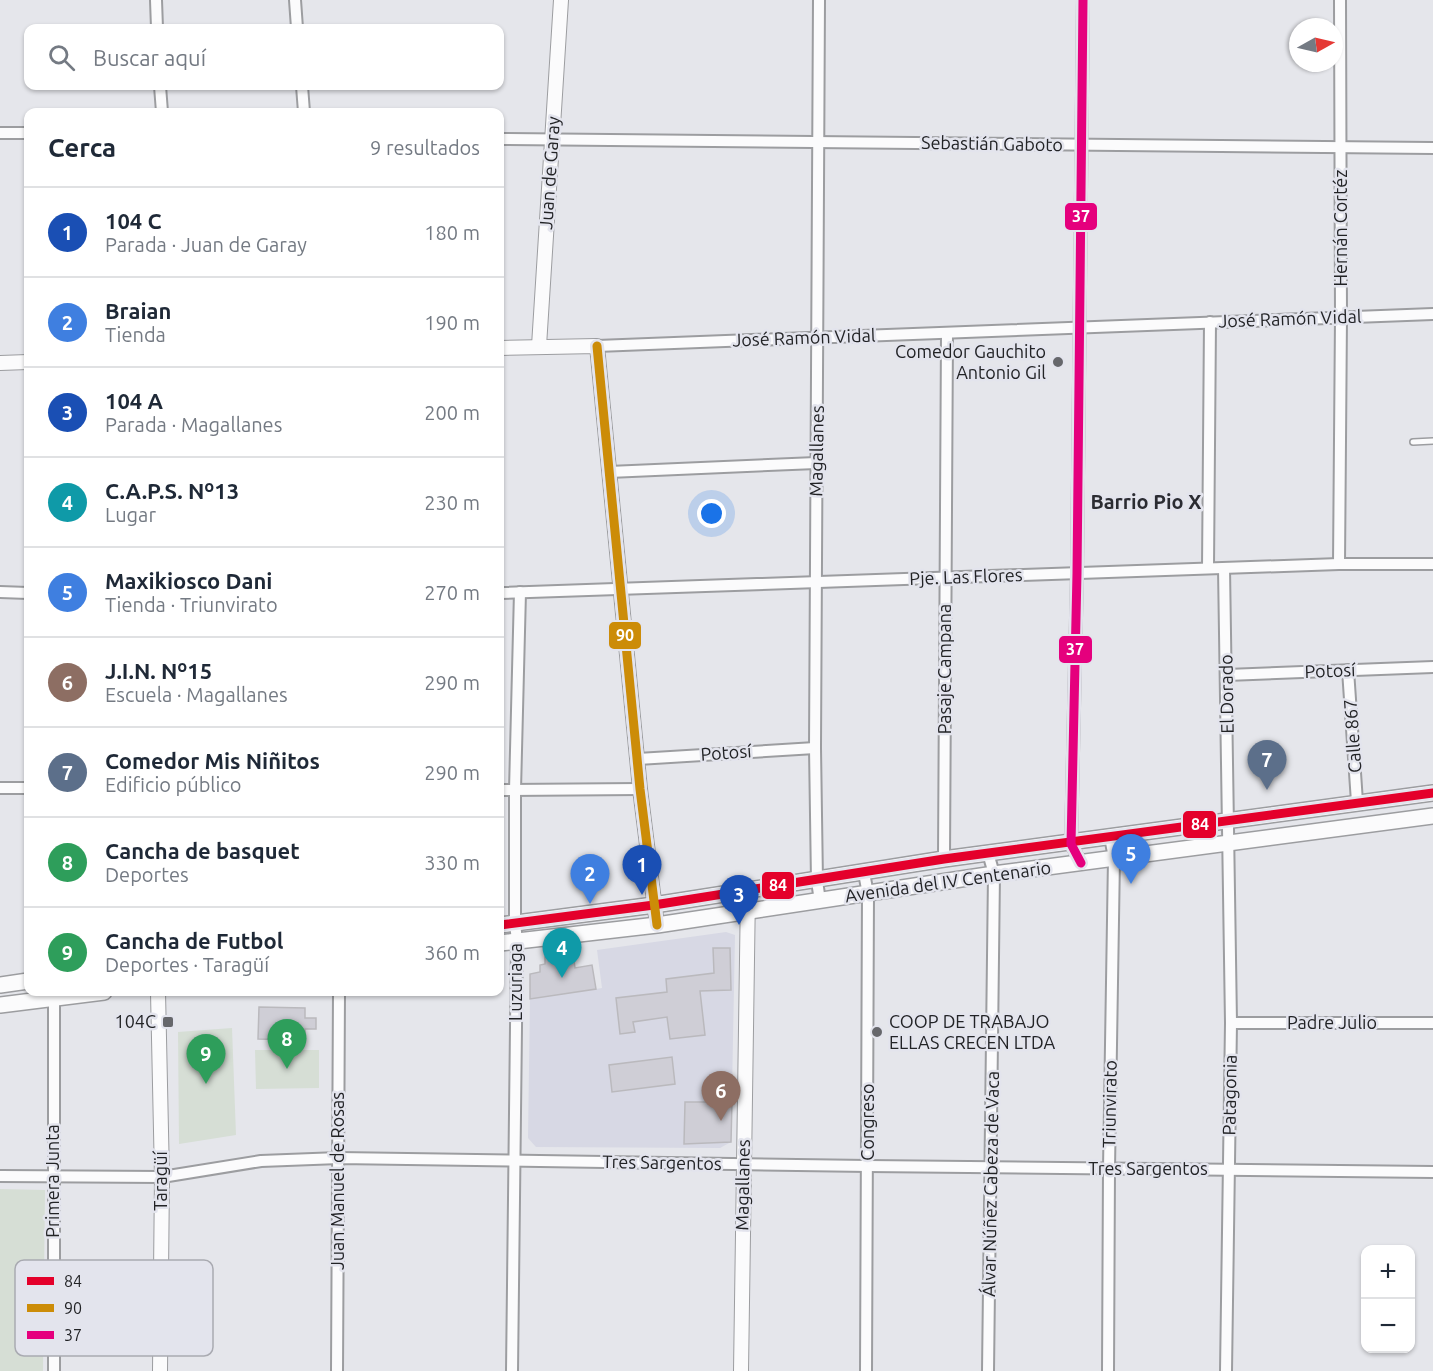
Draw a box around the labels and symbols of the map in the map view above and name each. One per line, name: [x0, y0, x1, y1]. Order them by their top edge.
north arrow: [1289, 18, 1343, 72]
street label: Juan de Garay: [535, 115, 563, 230]
street label: Sebastián Gaboto: [921, 132, 1063, 154]
street label: Hernán Cortéz: [1330, 170, 1350, 286]
line badge: 37: [1064, 202, 1098, 231]
text: 37: [1072, 207, 1090, 225]
street label: José Ramón Vidal: [1218, 306, 1362, 330]
street label: José Ramón Vidal: [732, 325, 876, 349]
place label: Comedor Gauchito Antonio Gil: [895, 341, 1046, 382]
marker: Comedor Gauchito Antonio Gil: [1051, 355, 1065, 369]
street label: Magallanes: [805, 405, 827, 497]
district label: Barrio Pio X: [1090, 490, 1202, 513]
your location: [697, 499, 726, 528]
street label: Pje. Las Flores: [909, 564, 1023, 588]
street label: Pasaje Campana: [934, 604, 954, 734]
line badge: 90: [608, 621, 642, 650]
text: 90: [616, 626, 634, 644]
line badge: 37: [1058, 635, 1093, 664]
text: 37: [1066, 640, 1084, 658]
street label: El Dorado: [1215, 654, 1237, 734]
street label: Potosí: [1304, 659, 1356, 681]
street label: Calle 867: [1339, 698, 1365, 774]
street label: Potosí: [700, 740, 753, 764]
pin: 7: [1248, 740, 1286, 790]
line badge: 84: [1182, 810, 1217, 839]
text: 84: [1191, 815, 1209, 833]
pin: 5: [1112, 834, 1150, 884]
pin: 1: [622, 846, 662, 895]
pin: 2: [570, 854, 610, 904]
street label: Avenida del IV Centenario: [844, 857, 1052, 905]
line badge: 84: [761, 871, 795, 900]
pin: 3: [720, 876, 758, 925]
text: 84: [769, 876, 787, 894]
pin: 4: [542, 928, 582, 978]
street label: Luzuriaga: [505, 943, 525, 1021]
place label: 104C: [115, 1011, 156, 1031]
place label: COOP DE TRABAJO ELLAS CRECEN LTDA: [889, 1011, 1056, 1052]
street label: Padre Julio: [1287, 1012, 1377, 1032]
marker: 104C: [161, 1015, 175, 1029]
pin: 8: [268, 1020, 306, 1069]
marker: COOP DE TRABAJO ELLAS CRECEN LTDA: [870, 1025, 884, 1039]
pin: 9: [186, 1034, 226, 1084]
street label: Patagonia: [1218, 1054, 1240, 1136]
street label: Triunvirato: [1098, 1060, 1120, 1148]
street label: Álvar Núñez Cabeza de Vaca: [977, 1071, 1002, 1297]
pin: 6: [702, 1072, 740, 1121]
street label: Congreso: [857, 1083, 877, 1161]
street label: Juan Manuel de Rosas: [327, 1092, 347, 1270]
street label: Primera Junta: [42, 1124, 62, 1238]
street label: Magallanes: [731, 1139, 753, 1231]
street label: Taragüí: [150, 1151, 170, 1211]
street label: Tres Sargentos: [602, 1151, 722, 1173]
street label: Tres Sargentos: [1088, 1158, 1208, 1178]
legend: [15, 1260, 213, 1356]
text: 84: [64, 1272, 82, 1290]
text: 90: [64, 1299, 82, 1317]
text: 37: [64, 1326, 82, 1344]

